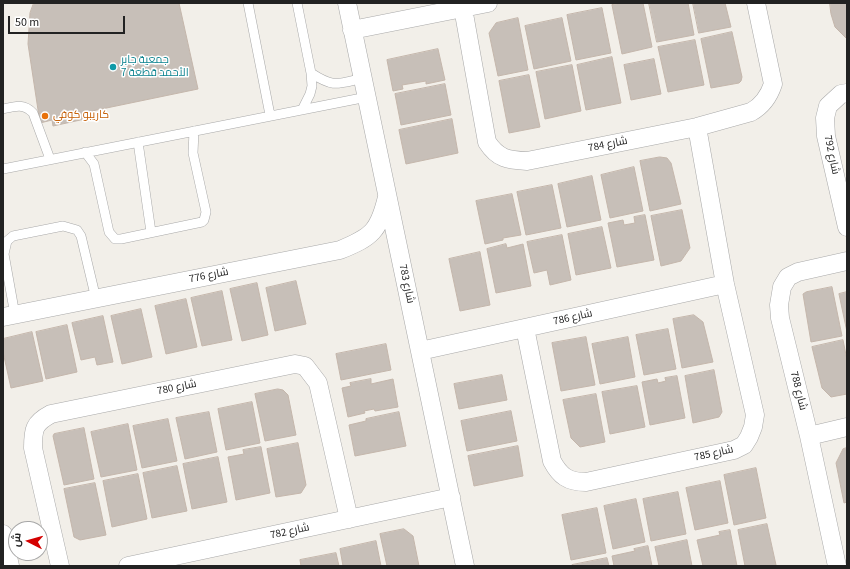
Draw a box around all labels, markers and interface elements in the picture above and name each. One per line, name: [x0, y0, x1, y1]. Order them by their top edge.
scale bar: [10, 8, 127, 34]
text: 50 m: [15, 14, 39, 31]
place label: جمعية جابر الأحمد قطعة 7: [121, 54, 189, 80]
marker: جمعية جابر الأحمد قطعة 7: [108, 62, 118, 72]
place label: كاريبو كوفي: [53, 109, 109, 123]
marker: كاريبو كوفي: [40, 111, 50, 121]
street label: شارع 792: [820, 134, 842, 176]
street label: شارع 784: [587, 135, 629, 155]
street label: شارع 783: [395, 263, 417, 305]
street label: شارع 776: [188, 266, 230, 286]
street label: شارع 786: [552, 307, 594, 329]
street label: شارع 788: [787, 370, 809, 412]
street label: شارع 780: [156, 378, 198, 398]
street label: شارع 785: [693, 443, 735, 465]
north arrow: [8, 521, 48, 561]
street label: شارع 782: [269, 521, 311, 543]
text: ش: [8, 532, 25, 548]

